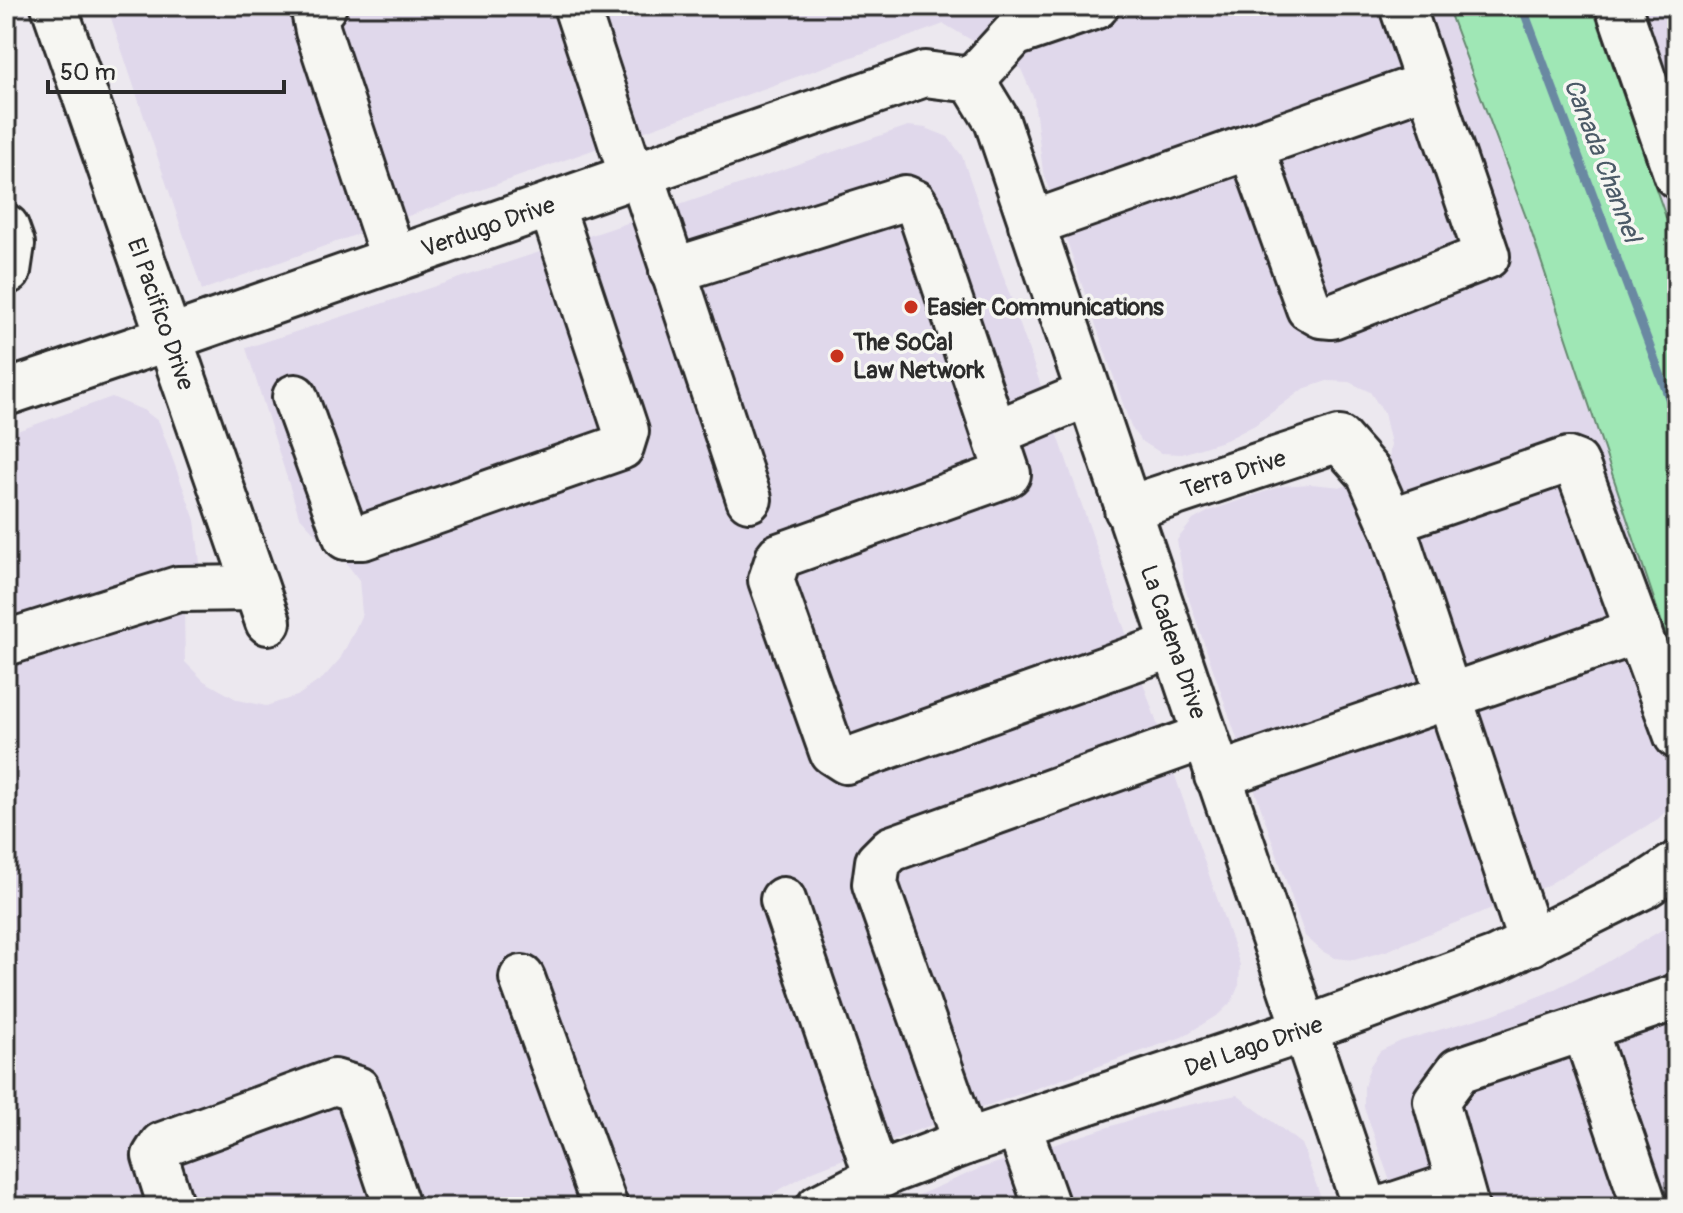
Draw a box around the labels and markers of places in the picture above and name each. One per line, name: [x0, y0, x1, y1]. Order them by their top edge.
place label: Easier Communications: [927, 293, 1164, 322]
marker: Easier Communications: [902, 298, 920, 316]
place label: The SoCal Law Network: [852, 328, 985, 385]
marker: The SoCal Law Network: [828, 347, 846, 365]

